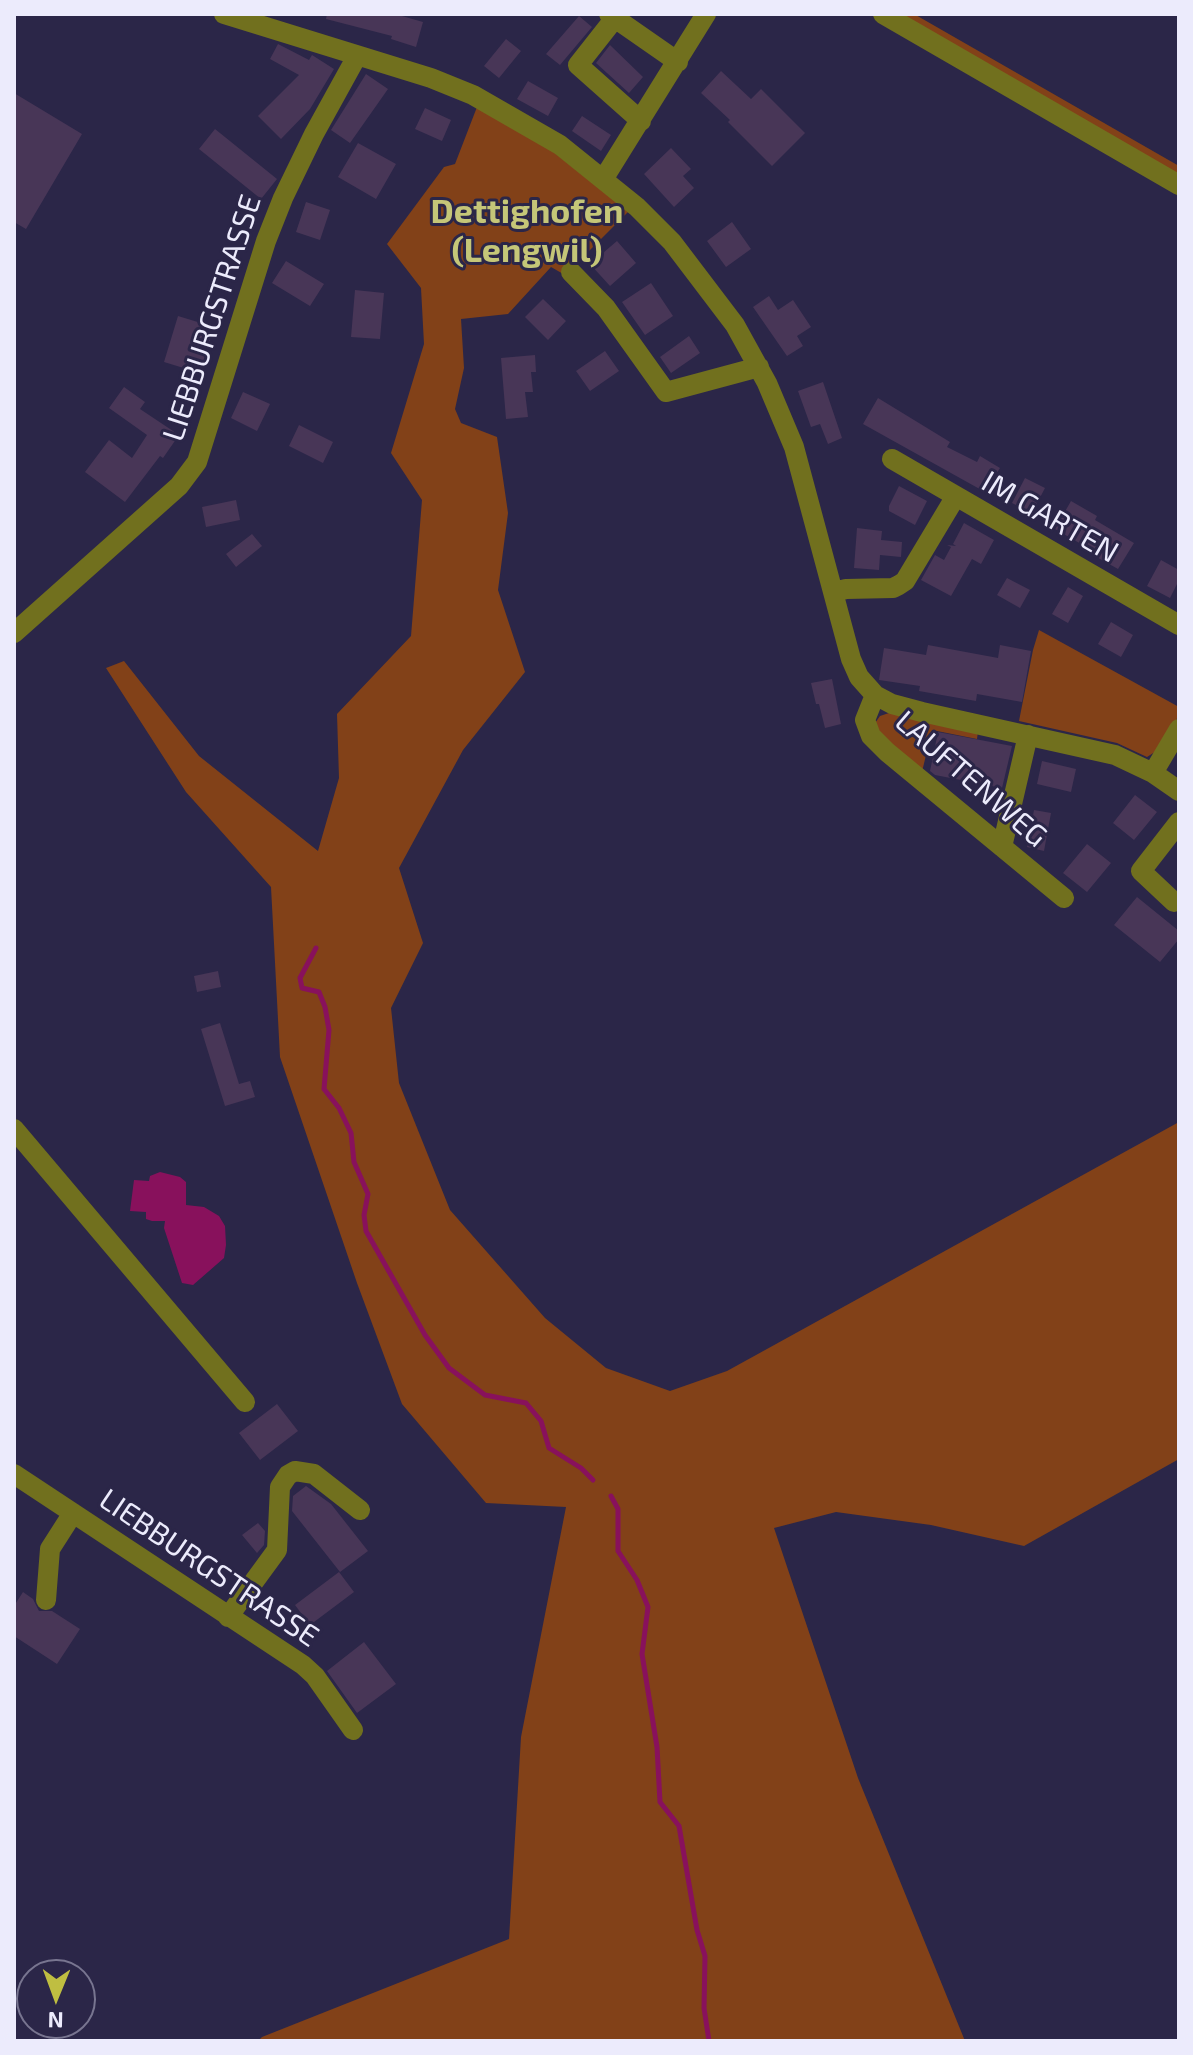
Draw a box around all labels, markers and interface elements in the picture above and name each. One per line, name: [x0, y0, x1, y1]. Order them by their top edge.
street label: LIEBBURGSTRASSE: [155, 190, 269, 446]
district label: Dettighofen (Lengwil): [431, 192, 623, 272]
street label: IM GARTEN: [975, 463, 1125, 571]
street label: LAUFTENWEG: [888, 703, 1054, 855]
street label: LIEBBURGSTRASSE: [93, 1481, 325, 1655]
north arrow: [16, 1959, 96, 2039]
text: N: [47, 2008, 64, 2034]

